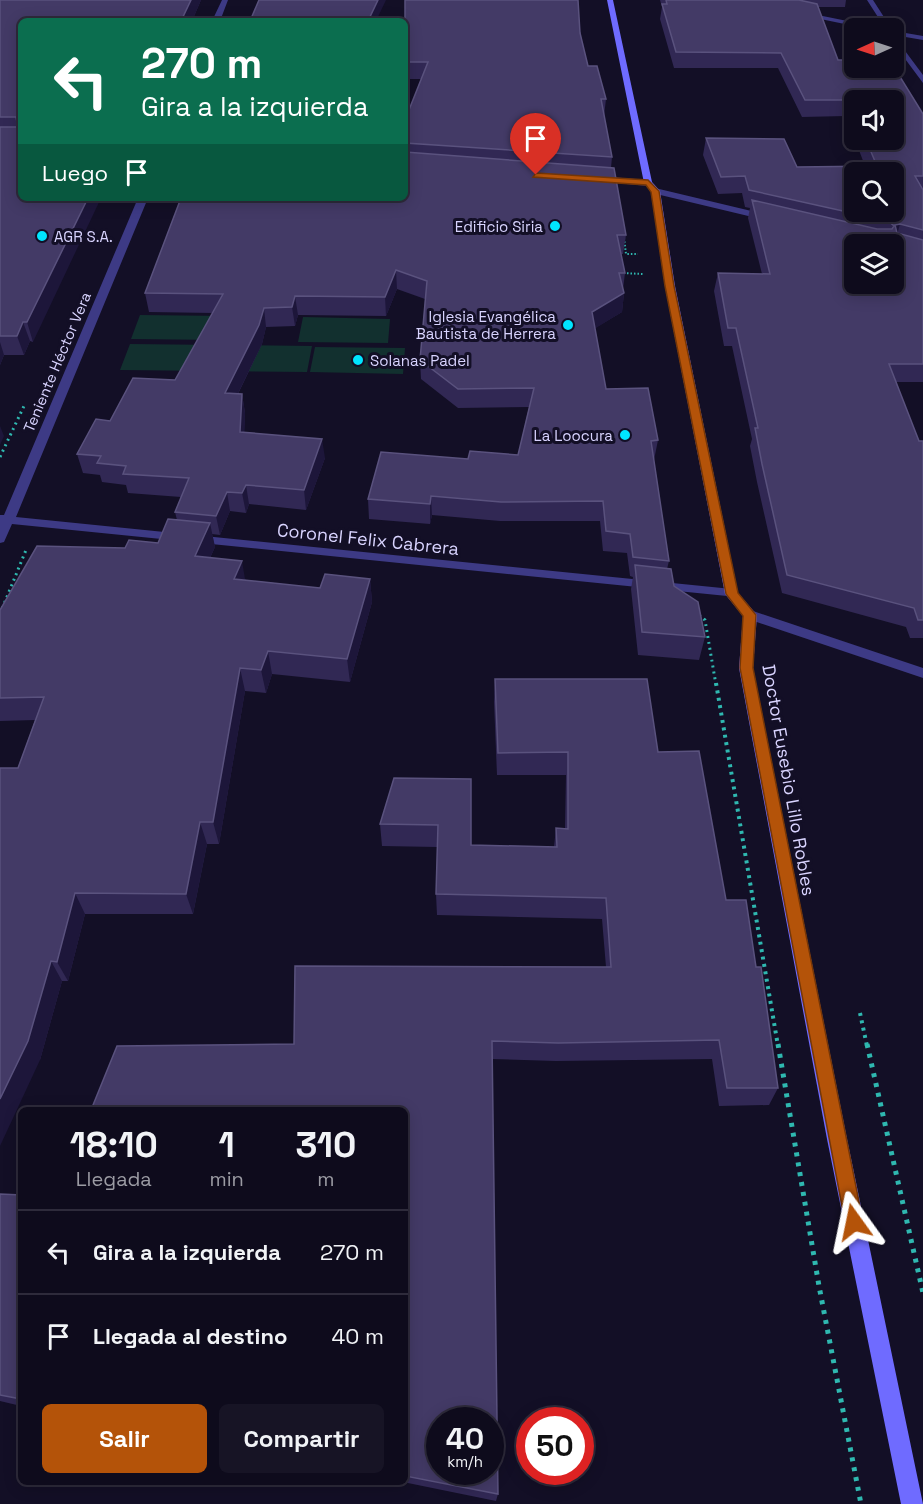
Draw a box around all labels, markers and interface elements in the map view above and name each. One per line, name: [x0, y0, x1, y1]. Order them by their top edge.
north arrow: [844, 18, 904, 78]
map controls: [844, 18, 904, 294]
text: 270 m: [141, 37, 262, 90]
icon: left: [42, 42, 120, 120]
text: Gira a la izquierda: [141, 89, 368, 124]
button: sound: [844, 90, 904, 150]
pin: [510, 113, 561, 175]
icon: arrive: [519, 122, 552, 155]
icon: arrive: [120, 156, 153, 189]
text: Luego: [42, 159, 108, 187]
button: search: [844, 162, 904, 222]
place label: Edificio Siria: [455, 217, 543, 236]
marker: Edificio Siria: [548, 219, 562, 233]
place label: AGR S.A.: [54, 227, 113, 246]
marker: AGR S.A.: [35, 229, 49, 243]
button: layers: [844, 234, 904, 294]
street label: Teniente Héctor Vera: [19, 289, 95, 435]
place label: Iglesia Evangélica Bautista de Herrera: [416, 307, 556, 343]
marker: Iglesia Evangélica Bautista de Herrera: [561, 318, 575, 332]
place label: Solanas Padel: [370, 351, 470, 370]
marker: Solanas Padel: [351, 353, 365, 367]
place label: La Loocura: [533, 426, 613, 445]
marker: La Loocura: [618, 428, 632, 442]
street label: Coronel Felix Cabrera: [276, 518, 460, 560]
street label: Doctor Eusebio Lillo Robles: [757, 663, 821, 897]
text: 18:10: [70, 1122, 158, 1168]
text: 1: [219, 1122, 235, 1168]
text: 310: [296, 1122, 356, 1168]
text: Llegada: [76, 1166, 152, 1192]
text: min: [209, 1166, 244, 1192]
text: m: [317, 1166, 335, 1192]
position arrow: [822, 1190, 886, 1254]
icon: left: [42, 1236, 75, 1269]
text: Gira a la izquierda: [93, 1238, 281, 1266]
text: 270 m: [320, 1238, 384, 1266]
icon: arrive: [42, 1320, 75, 1353]
text: Llegada al destino: [93, 1322, 287, 1350]
text: 40 m: [332, 1322, 384, 1350]
button: Salir: [42, 1404, 207, 1473]
button: Compartir: [219, 1404, 384, 1473]
speed limit sign: 50: [516, 1407, 594, 1485]
text: 40: [446, 1419, 484, 1458]
text: km/h: [447, 1452, 483, 1471]

